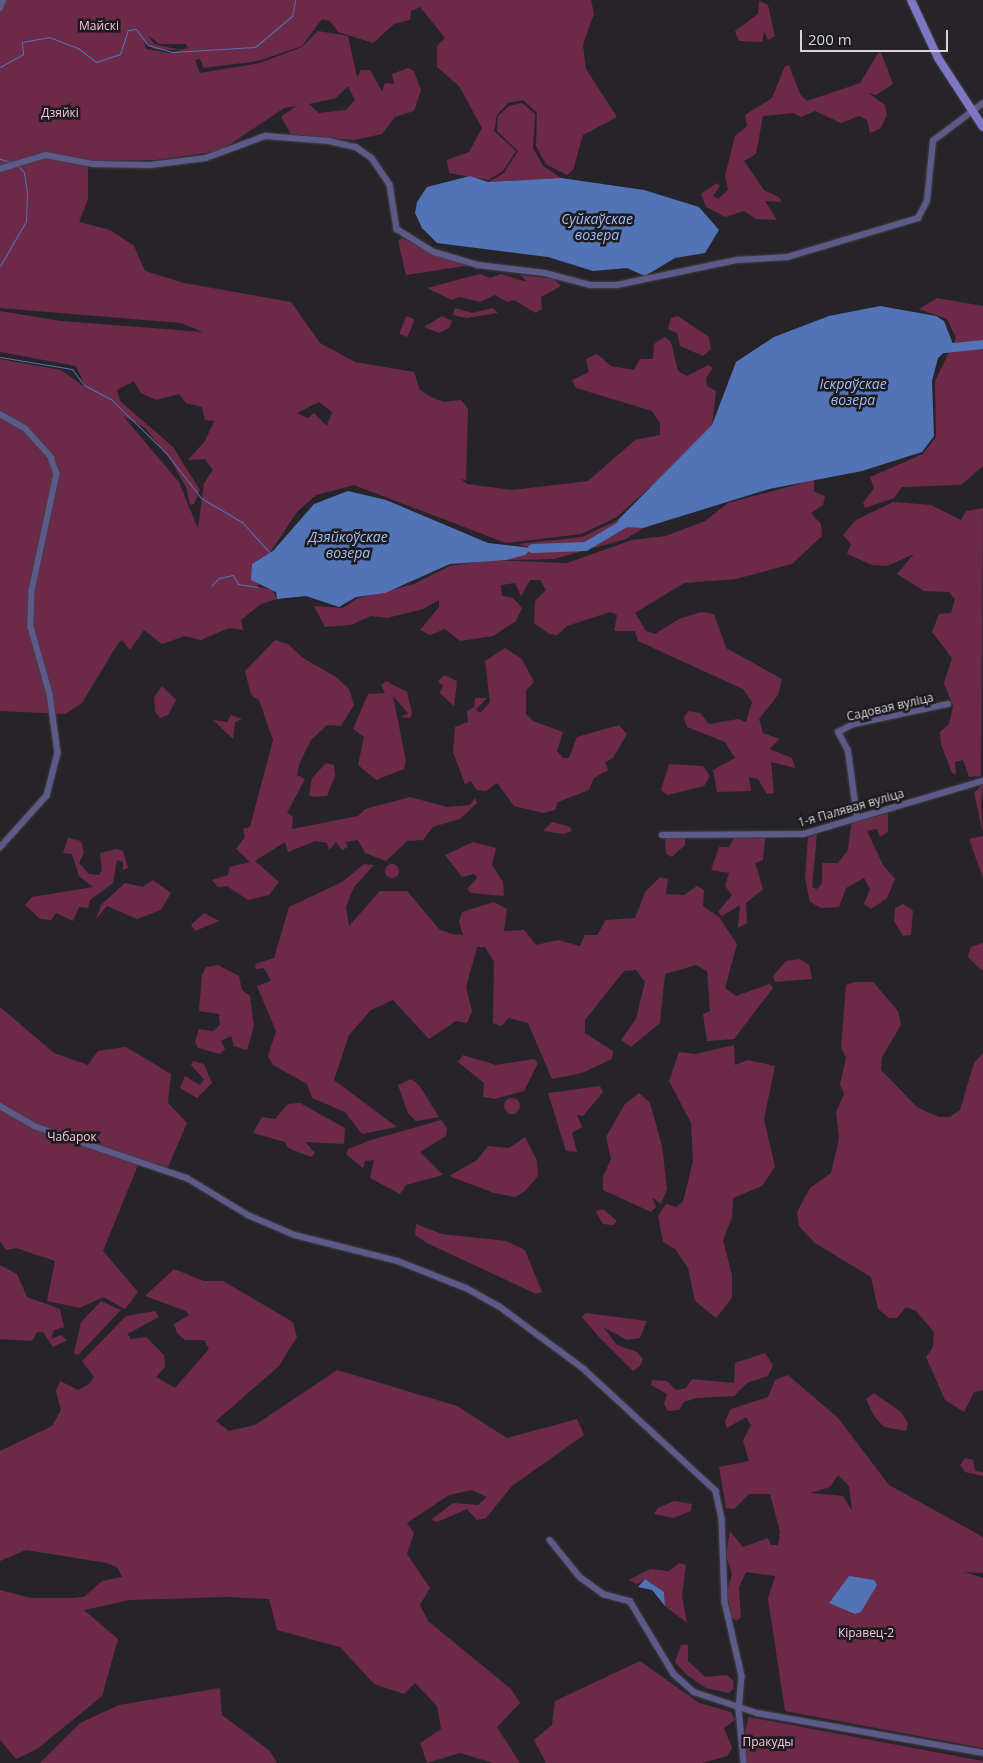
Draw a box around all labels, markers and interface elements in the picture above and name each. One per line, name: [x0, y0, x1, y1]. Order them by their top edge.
park label: Майскі: [79, 19, 119, 33]
scale bar: [803, 20, 950, 52]
text: 200 m: [808, 29, 852, 49]
park label: Дзяйкі: [41, 106, 79, 120]
water label: Суйкаўскае возера: [561, 211, 633, 243]
water label: Іскраўскае возера: [819, 376, 887, 408]
water label: Дзяйкоўскае возера: [308, 529, 388, 562]
street label: Садовая вуліца: [845, 690, 935, 724]
street label: 1-я Палявая вуліца: [796, 786, 906, 830]
park label: Чабарок: [47, 1130, 97, 1144]
park label: Кіравец-2: [838, 1626, 894, 1640]
park label: Пракуды: [742, 1735, 794, 1749]

